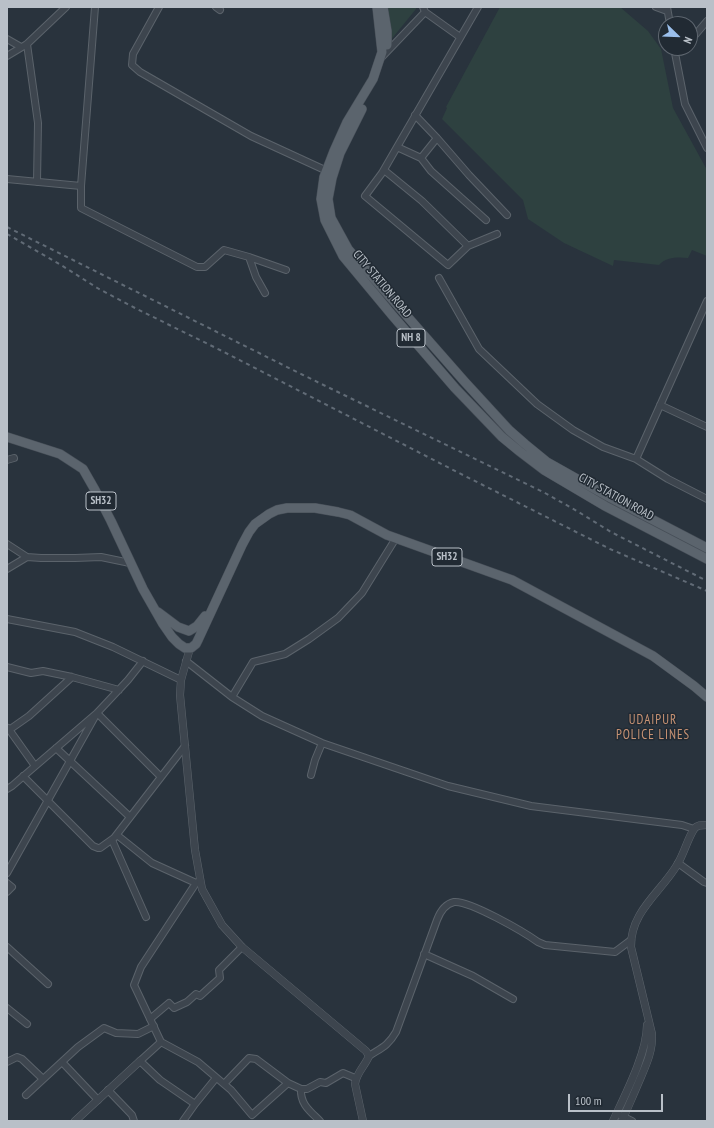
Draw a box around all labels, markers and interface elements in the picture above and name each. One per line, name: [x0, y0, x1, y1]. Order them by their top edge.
north arrow: [658, 16, 698, 56]
text: N: [681, 35, 696, 46]
street label: CITY STATION ROAD: [350, 247, 414, 321]
road number: NH 8: [397, 329, 425, 347]
street label: CITY STATION ROAD: [576, 470, 656, 524]
road number: SH32: [86, 492, 116, 510]
road number: SH32: [432, 548, 462, 566]
district label: UDAIPUR POLICE LINES: [616, 712, 690, 743]
scale bar: [570, 1086, 665, 1112]
text: 100 m: [575, 1093, 602, 1108]

